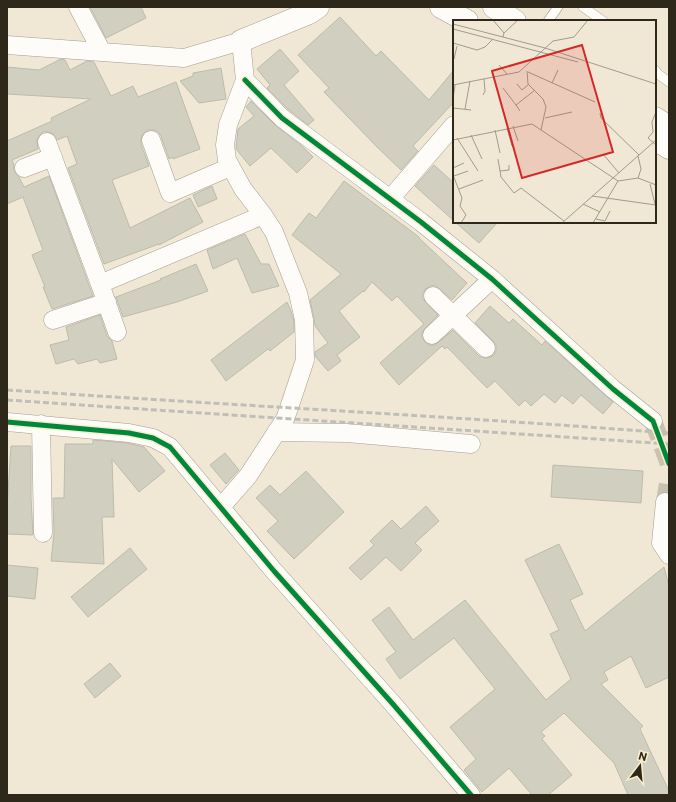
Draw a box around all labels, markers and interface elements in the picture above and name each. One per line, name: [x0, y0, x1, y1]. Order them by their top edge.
inset map: [453, 20, 656, 223]
north arrow: [620, 746, 660, 786]
text: N: [637, 749, 649, 763]

